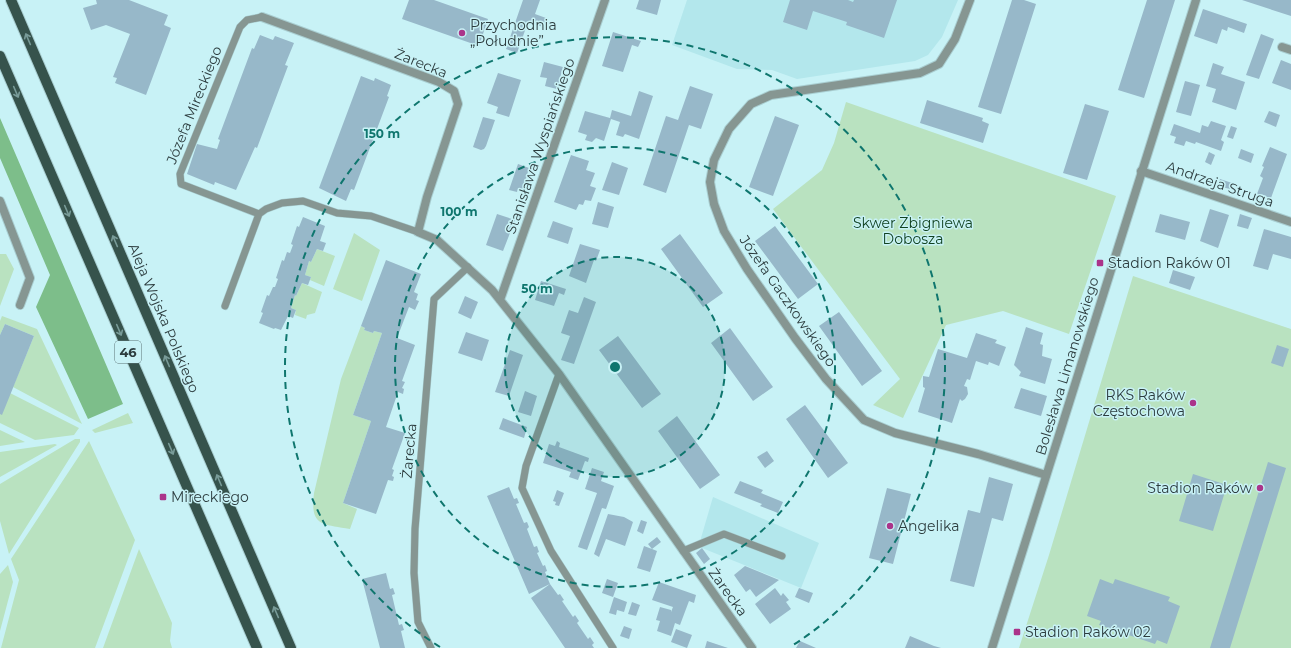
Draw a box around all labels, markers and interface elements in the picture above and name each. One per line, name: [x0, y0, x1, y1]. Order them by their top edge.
place label: Przychodnia „Południe”: [470, 16, 557, 50]
marker: Przychodnia „Południe”: [457, 28, 467, 38]
one-way arrow: [24, 33, 31, 45]
street label: Józefa Mireckiego: [162, 43, 226, 167]
street label: Żarecka: [392, 44, 450, 82]
street label: Stanisława Wyspiańskiego: [501, 55, 579, 236]
one-way arrow: [12, 85, 20, 97]
text: 150 m: [364, 126, 400, 141]
street label: Andrzeja Struga: [1164, 157, 1276, 211]
text: 100 m: [441, 204, 477, 219]
one-way arrow: [64, 205, 71, 217]
park label: Skwer Zbigniewa Dobosza: [853, 214, 973, 248]
street label: Józefa Gaczkowskiego: [735, 231, 840, 370]
one-way arrow: [111, 236, 119, 248]
street label: Aleja Wojska Polskiego: [124, 241, 204, 396]
place label: Stadion Raków 01: [1108, 254, 1231, 272]
marker: Stadion Raków 01: [1095, 258, 1105, 268]
street label: Bolesława Limanowskiego: [1031, 274, 1103, 457]
text: 50 m: [521, 281, 553, 296]
one-way arrow: [116, 324, 123, 336]
road number: 46: [115, 341, 141, 363]
one-way arrow: [163, 355, 170, 367]
centre of rings: [608, 360, 622, 374]
place label: RKS Raków Częstochowa: [1093, 386, 1186, 420]
marker: RKS Raków Częstochowa: [1188, 398, 1198, 408]
street label: Żarecka: [398, 423, 420, 479]
one-way arrow: [168, 443, 175, 455]
one-way arrow: [214, 474, 222, 486]
place label: Stadion Raków: [1147, 479, 1253, 497]
marker: Stadion Raków: [1255, 483, 1265, 493]
place label: Mireckiego: [171, 488, 249, 506]
marker: Mireckiego: [158, 492, 168, 502]
place label: Angelika: [898, 517, 960, 535]
marker: Angelika: [885, 521, 895, 531]
street label: Żarecka: [704, 564, 752, 620]
one-way arrow: [271, 607, 279, 619]
place label: Stadion Raków 02: [1025, 623, 1151, 641]
marker: Stadion Raków 02: [1012, 627, 1022, 637]

